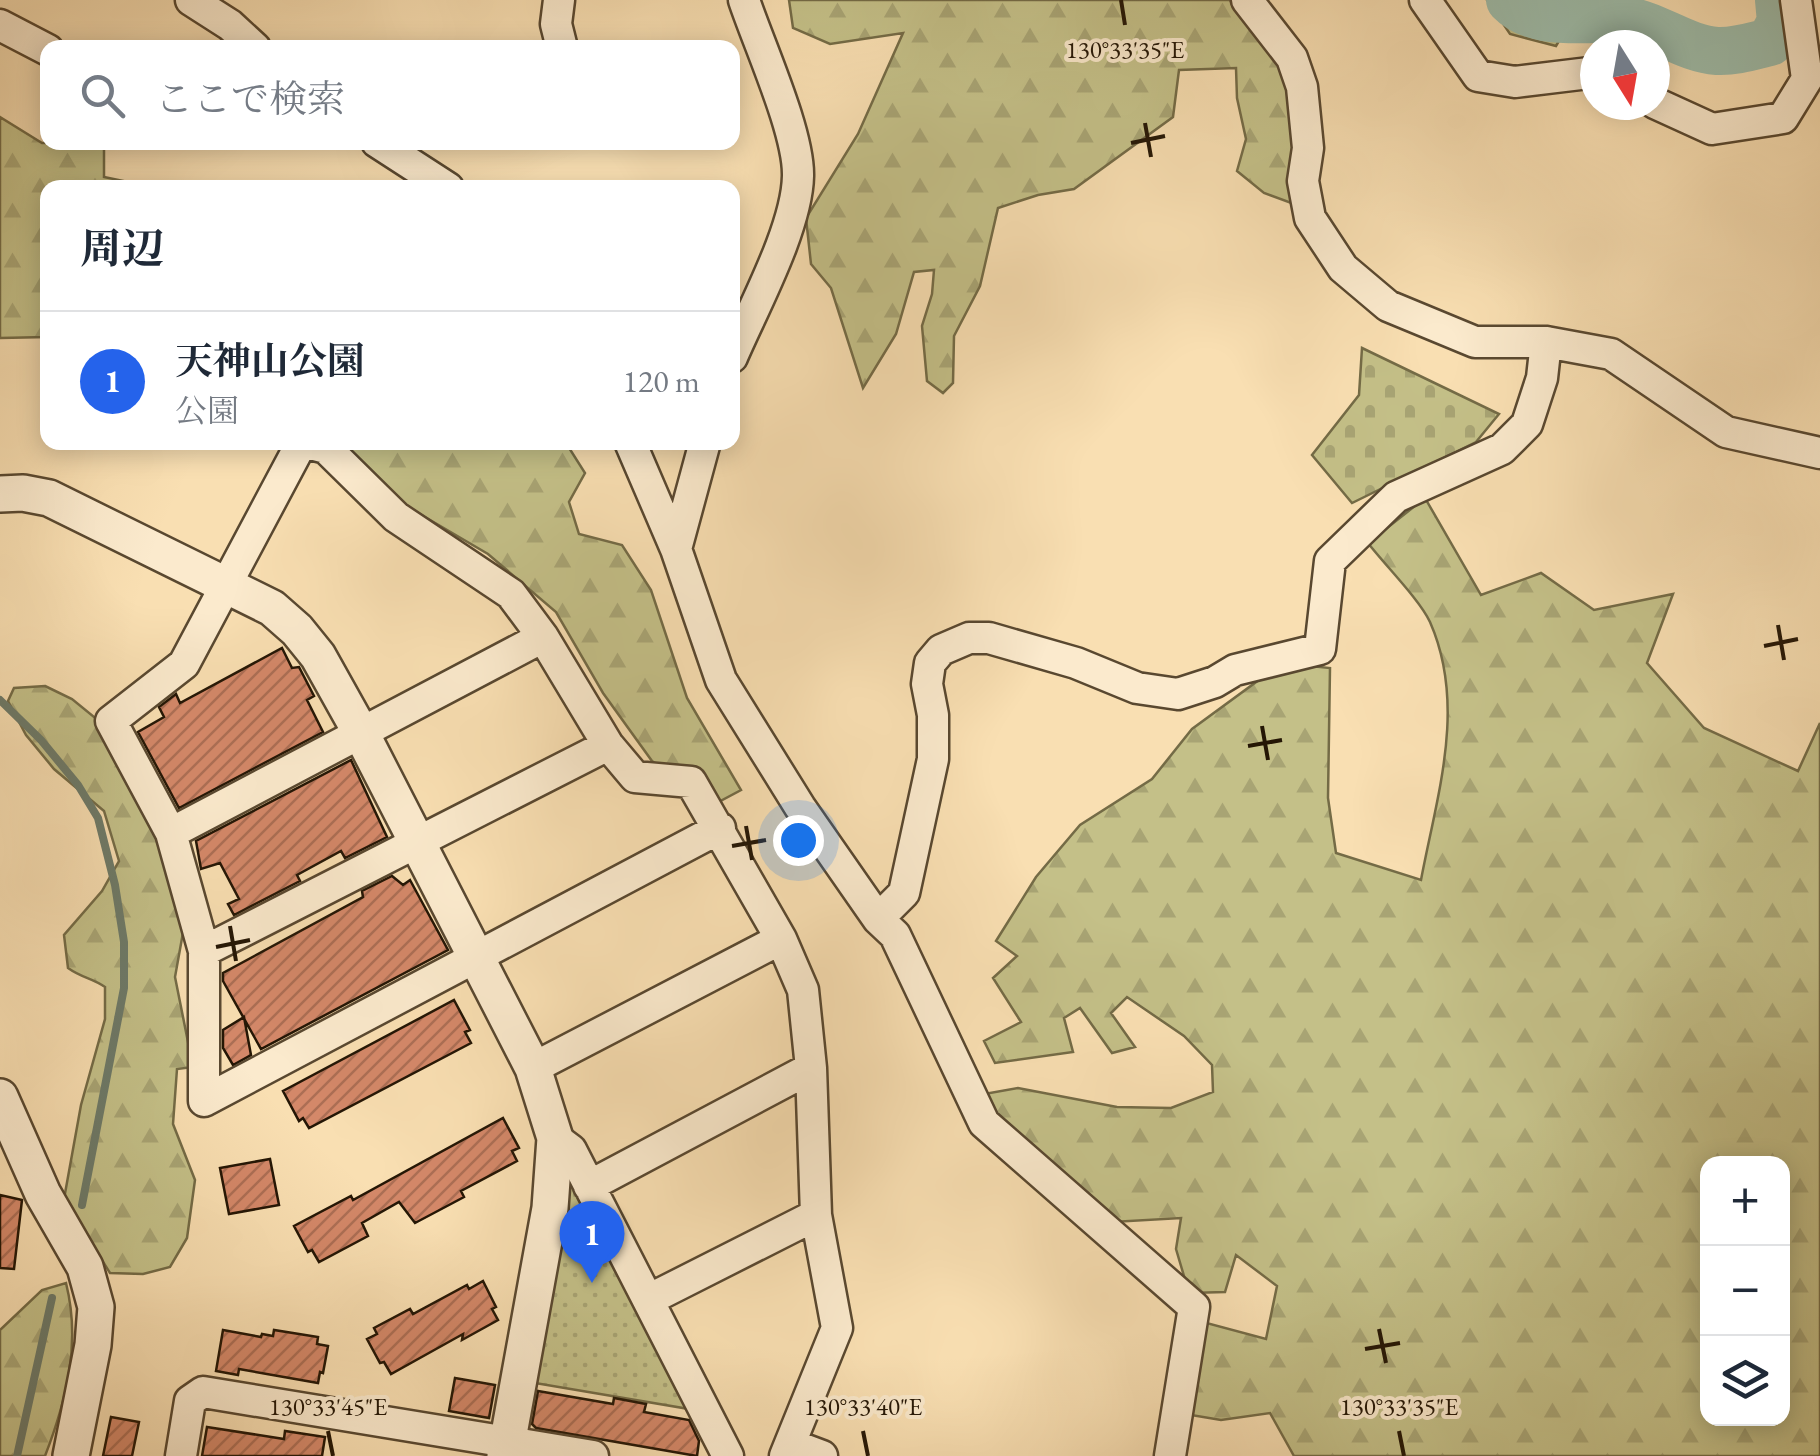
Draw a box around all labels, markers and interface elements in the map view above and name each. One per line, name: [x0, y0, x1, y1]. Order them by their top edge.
north arrow: [1580, 30, 1670, 120]
text: 130°33'35"E: [1066, 33, 1184, 65]
search box: [40, 40, 740, 150]
icon: search: [75, 68, 130, 123]
text: ここで検索: [155, 74, 345, 123]
text: 周辺: [80, 221, 164, 276]
text: 天神山公園: [175, 336, 365, 385]
text: 1: [104, 360, 121, 402]
text: 120 m: [623, 360, 700, 402]
text: 公園: [175, 390, 239, 432]
your location: [773, 815, 824, 866]
map controls: [1700, 1156, 1790, 1426]
button: +: [1700, 1156, 1790, 1246]
pin: 1: [560, 1200, 624, 1283]
button: −: [1700, 1246, 1790, 1336]
button: layers: [1700, 1336, 1790, 1426]
text: 130°33'45"E: [269, 1390, 387, 1422]
text: 130°33'40"E: [804, 1390, 922, 1422]
text: 130°33'35"E: [1340, 1390, 1458, 1422]

